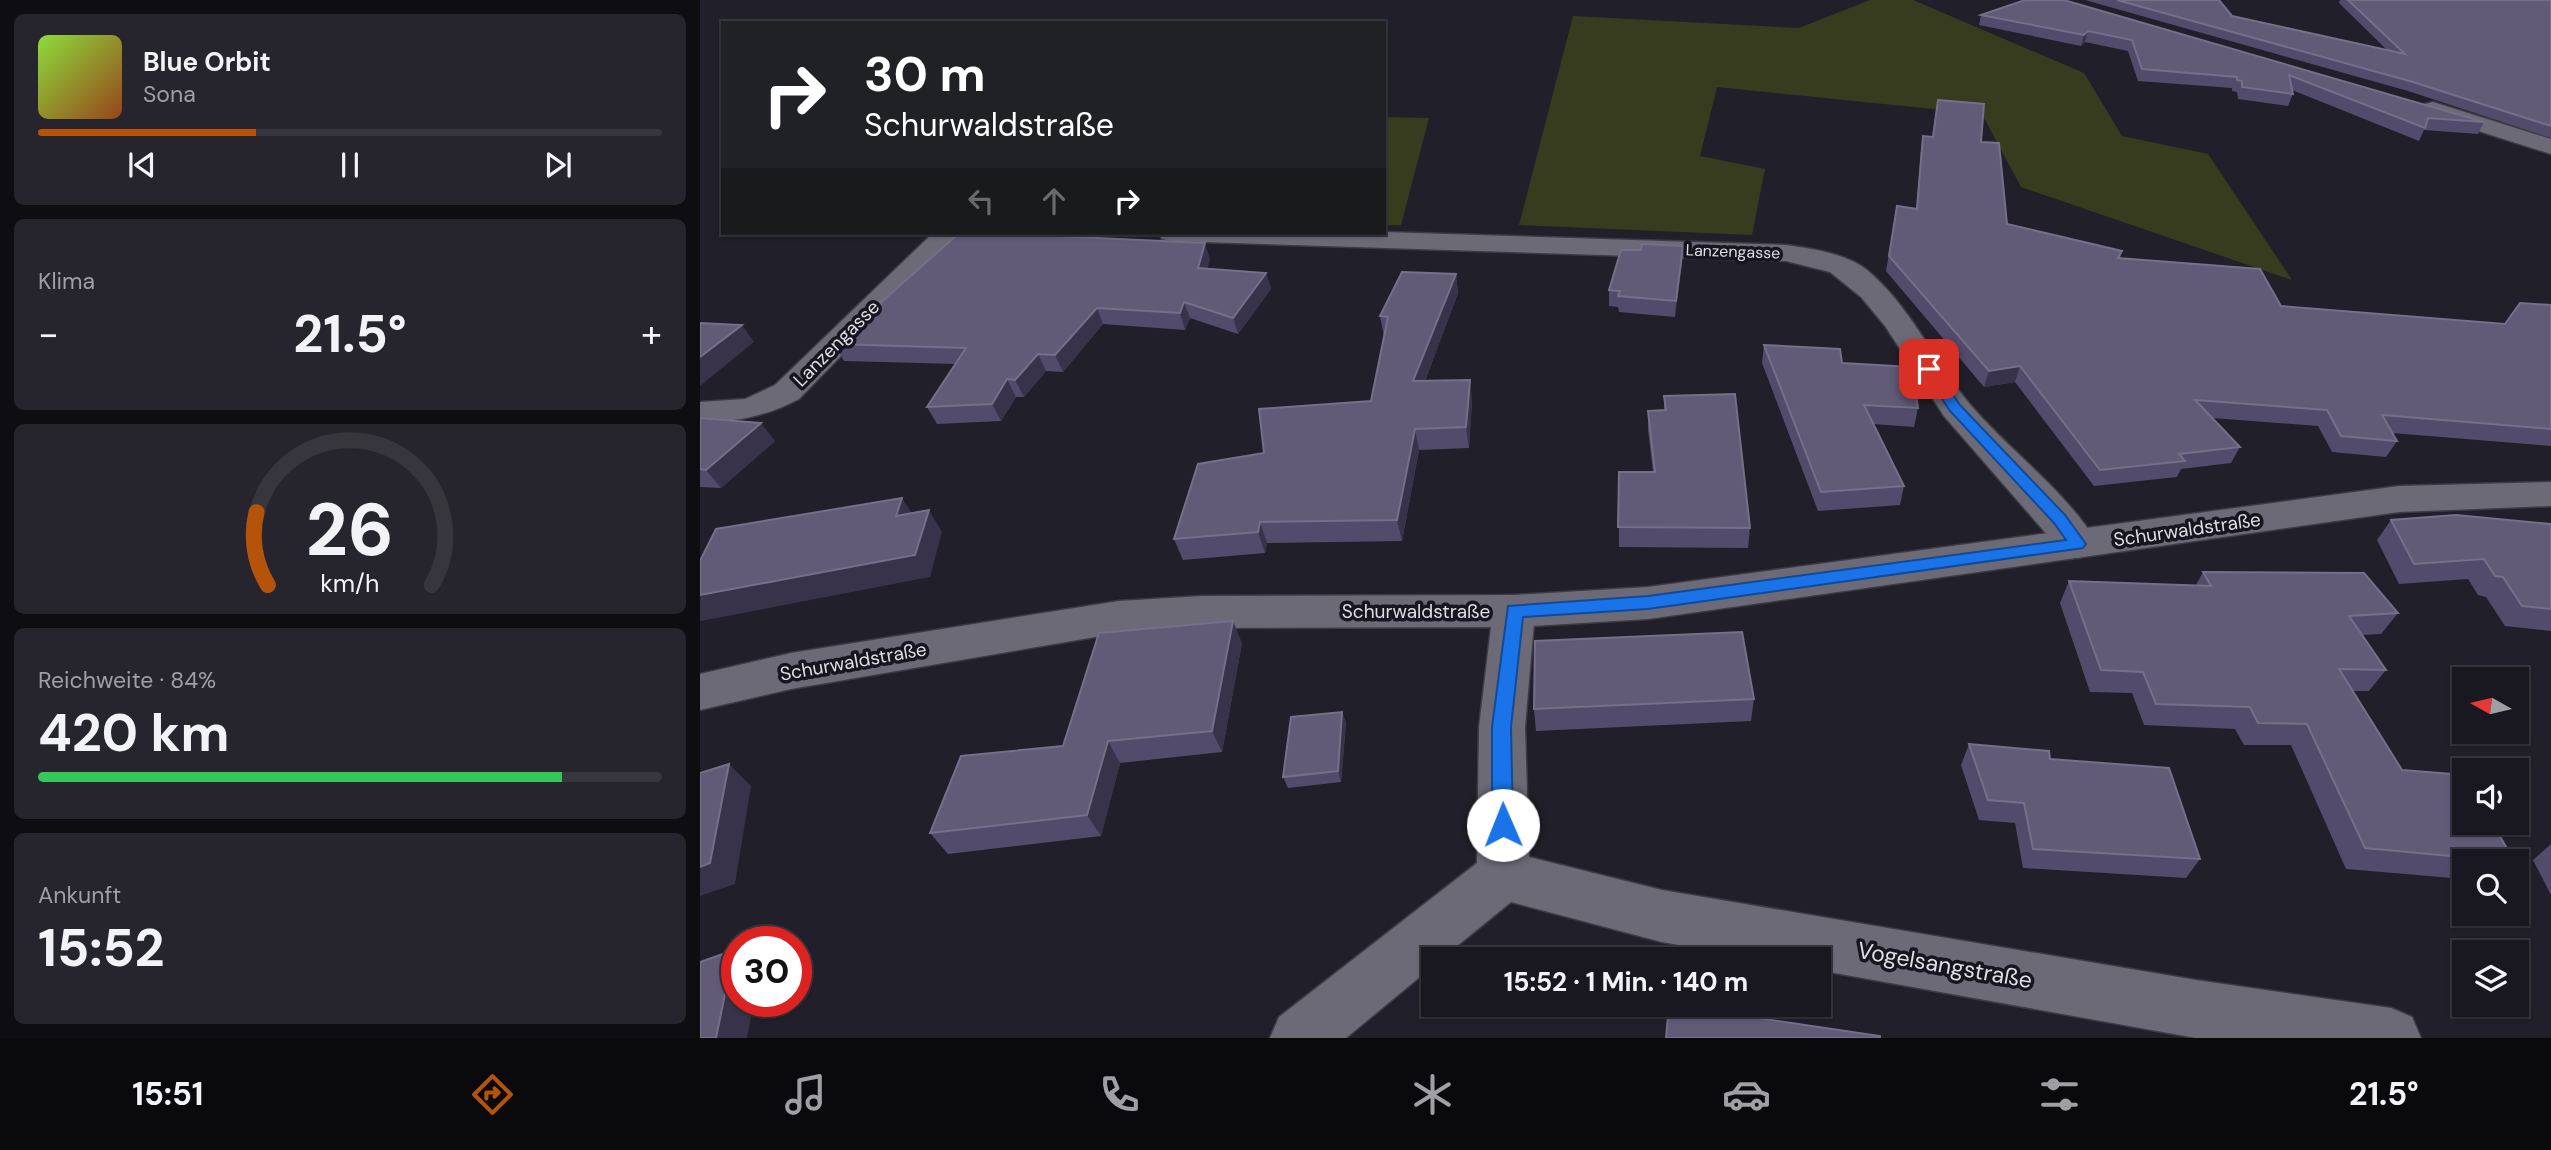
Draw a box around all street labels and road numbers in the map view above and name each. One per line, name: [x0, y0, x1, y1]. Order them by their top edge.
street label: Lanzengasse: [1685, 239, 1781, 264]
street label: Lanzengasse: [788, 295, 885, 392]
street label: Schurwaldstraße: [2112, 507, 2262, 552]
street label: Schurwaldstraße: [1342, 599, 1490, 624]
street label: Schurwaldstraße: [778, 636, 928, 687]
street label: Vogelsangstraße: [1855, 935, 2035, 995]

